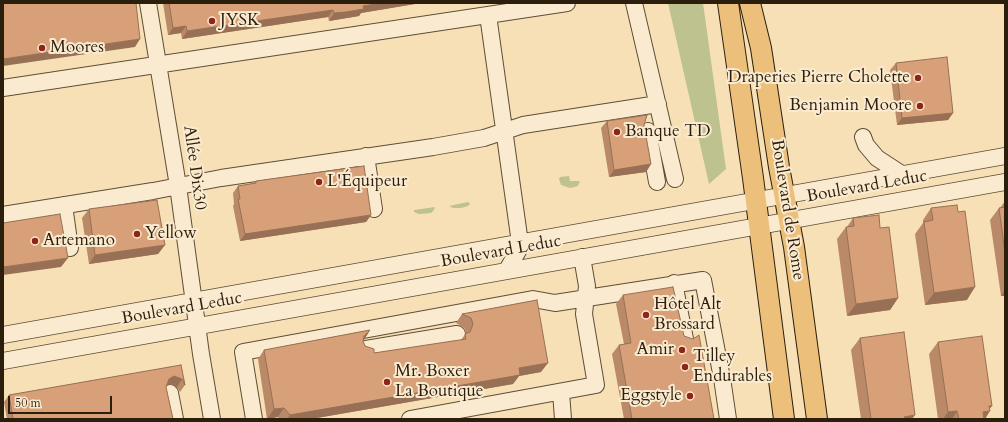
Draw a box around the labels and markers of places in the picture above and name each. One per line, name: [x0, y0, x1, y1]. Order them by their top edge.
place label: JYSK: [220, 11, 260, 31]
marker: JYSK: [207, 16, 217, 26]
place label: Moores: [50, 38, 104, 58]
marker: Moores: [37, 43, 47, 53]
place label: Draperies Pierre Cholette: [728, 68, 910, 88]
marker: Draperies Pierre Cholette: [913, 73, 923, 83]
place label: Benjamin Moore: [789, 96, 912, 116]
marker: Benjamin Moore: [915, 101, 925, 111]
place label: Banque TD: [625, 122, 711, 142]
marker: Banque TD: [612, 127, 622, 137]
place label: L'Équipeur: [327, 172, 407, 192]
marker: L'Équipeur: [314, 177, 324, 187]
place label: Yellow: [145, 224, 197, 244]
marker: Yellow: [132, 229, 142, 239]
place label: Artemano: [43, 231, 115, 251]
marker: Artemano: [30, 236, 40, 246]
place label: Hôtel Alt Brossard: [654, 295, 721, 335]
marker: Hôtel Alt Brossard: [641, 310, 651, 320]
place label: Amir: [637, 340, 674, 360]
marker: Amir: [677, 345, 687, 355]
place label: Tilley Endurables: [693, 347, 772, 387]
place label: Mr. Boxer La Boutique: [395, 362, 484, 402]
marker: Tilley Endurables: [680, 362, 690, 372]
marker: Mr. Boxer La Boutique: [382, 377, 392, 387]
place label: Eggstyle: [620, 386, 682, 406]
marker: Eggstyle: [685, 391, 695, 401]

